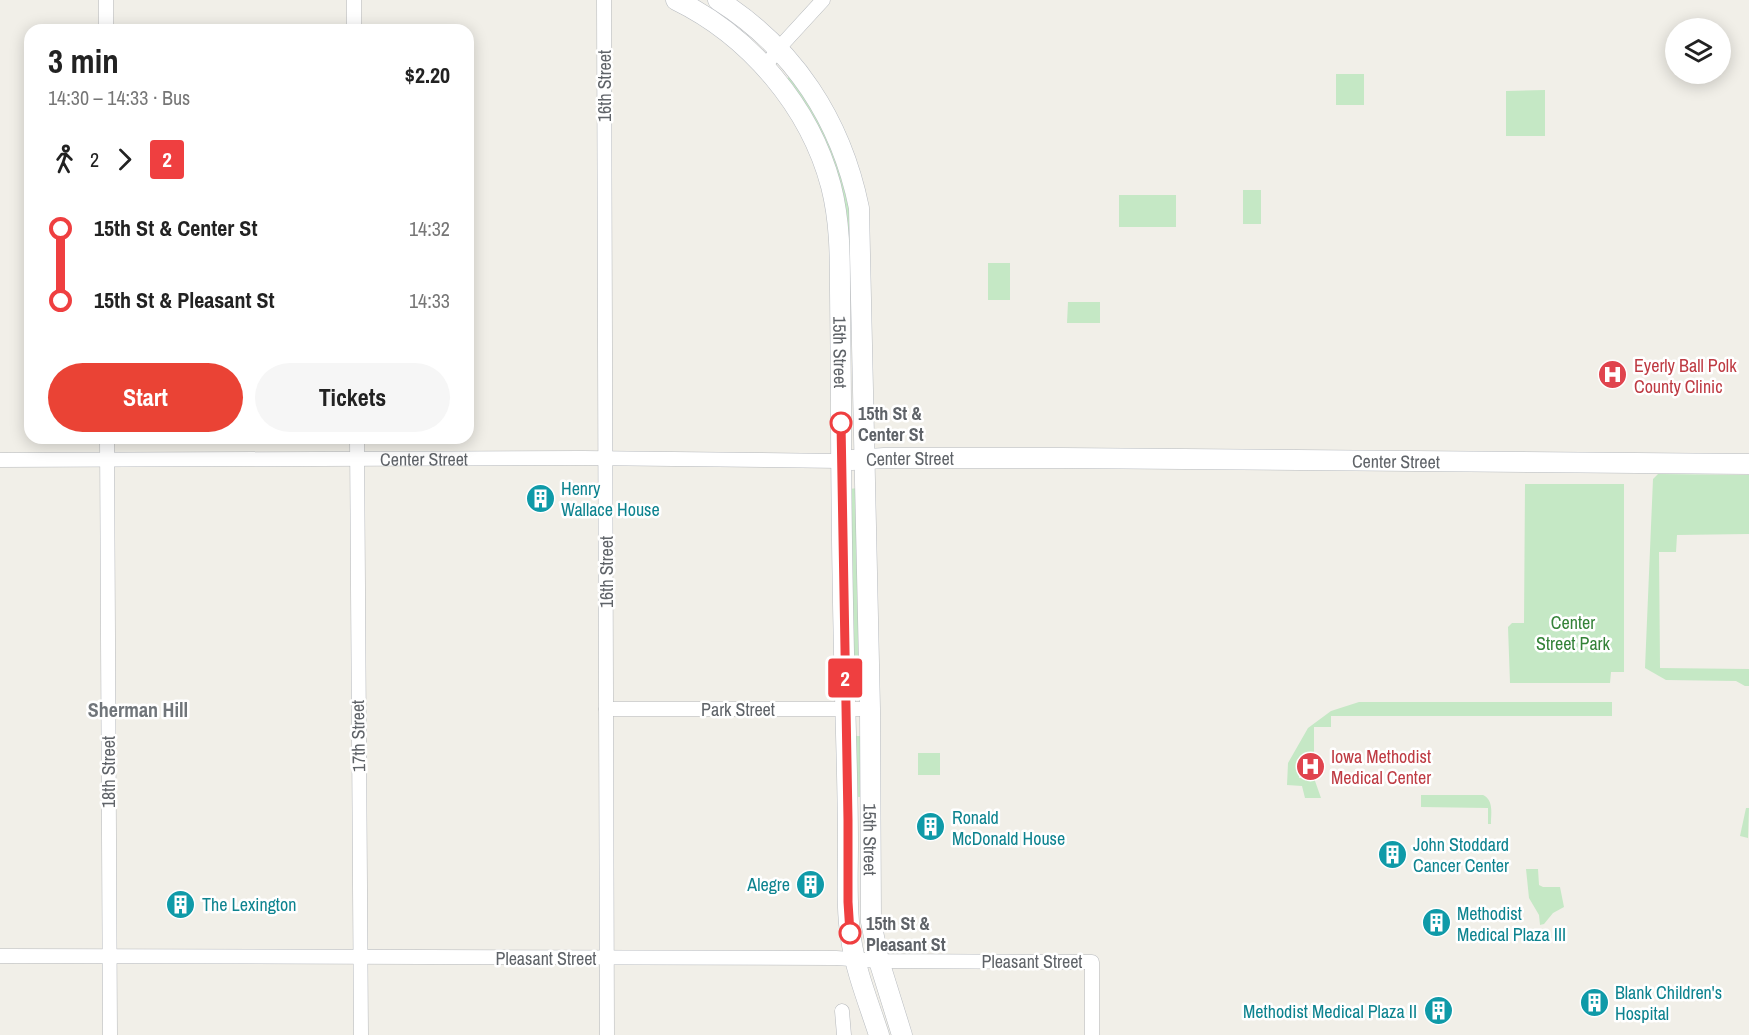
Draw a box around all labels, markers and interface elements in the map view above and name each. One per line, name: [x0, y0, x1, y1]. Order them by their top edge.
map controls: [1665, 18, 1731, 84]
button: layers: [1665, 18, 1731, 84]
text: 3 min: [48, 39, 119, 83]
street label: 16th Street: [592, 50, 617, 122]
text: $2.20: [405, 60, 450, 90]
text: 14:30 – 14:33 · Bus: [48, 84, 190, 111]
icon: walk: [48, 143, 81, 176]
icon: forward: [108, 143, 141, 176]
text: 2: [162, 145, 172, 174]
text: 2: [90, 146, 99, 173]
text: 15th St & Center St: [94, 213, 257, 243]
text: 14:32: [409, 215, 450, 242]
text: 15th St & Pleasant St: [94, 285, 274, 315]
text: 14:33: [409, 287, 450, 314]
street label: 15th Street: [828, 316, 853, 388]
place label: Eyerly Ball Polk County Clinic: [1634, 353, 1737, 399]
hospital icon: Eyerly Ball Polk County Clinic: [1597, 359, 1629, 391]
button: Start: [48, 363, 243, 432]
button: Tickets: [255, 363, 450, 432]
place label: 15th St & Center St: [858, 401, 924, 447]
marker: 15th St & Center St: [830, 412, 852, 434]
street label: Center Street: [865, 445, 954, 472]
street label: Center Street: [380, 446, 468, 471]
street label: Center Street: [1352, 448, 1440, 474]
place label: Henry Wallace House: [561, 476, 660, 522]
building icon: Henry Wallace House: [524, 482, 556, 514]
street label: 16th Street: [594, 536, 619, 608]
park label: Center Street Park: [1536, 610, 1611, 656]
line badge: 2: [826, 658, 864, 698]
text: 2: [840, 664, 850, 693]
district label: Sherman Hill: [88, 696, 188, 723]
street label: Park Street: [701, 697, 775, 722]
street label: 17th Street: [345, 700, 371, 772]
street label: 18th Street: [96, 736, 121, 808]
place label: Iowa Methodist Medical Center: [1331, 744, 1431, 790]
hospital icon: Iowa Methodist Medical Center: [1294, 750, 1326, 782]
street label: 15th Street: [858, 803, 883, 876]
place label: Ronald McDonald House: [952, 805, 1065, 851]
building icon: Ronald McDonald House: [915, 811, 947, 843]
place label: John Stoddard Cancer Center: [1413, 832, 1509, 878]
building icon: John Stoddard Cancer Center: [1376, 838, 1408, 870]
building icon: Alegre: [795, 868, 827, 900]
place label: Alegre: [746, 872, 790, 897]
building icon: The Lexington: [165, 888, 197, 920]
place label: The Lexington: [202, 892, 296, 917]
place label: Methodist Medical Plaza III: [1457, 901, 1566, 947]
building icon: Methodist Medical Plaza III: [1420, 907, 1452, 939]
place label: 15th St & Pleasant St: [866, 911, 946, 957]
marker: 15th St & Pleasant St: [839, 922, 861, 944]
street label: Pleasant Street: [496, 946, 596, 971]
street label: Pleasant Street: [982, 949, 1082, 974]
place label: Blank Children's Hospital: [1615, 980, 1722, 1026]
building icon: Blank Children's Hospital: [1578, 986, 1610, 1018]
building icon: Methodist Medical Plaza II: [1422, 995, 1454, 1027]
place label: Methodist Medical Plaza II: [1243, 999, 1417, 1024]

